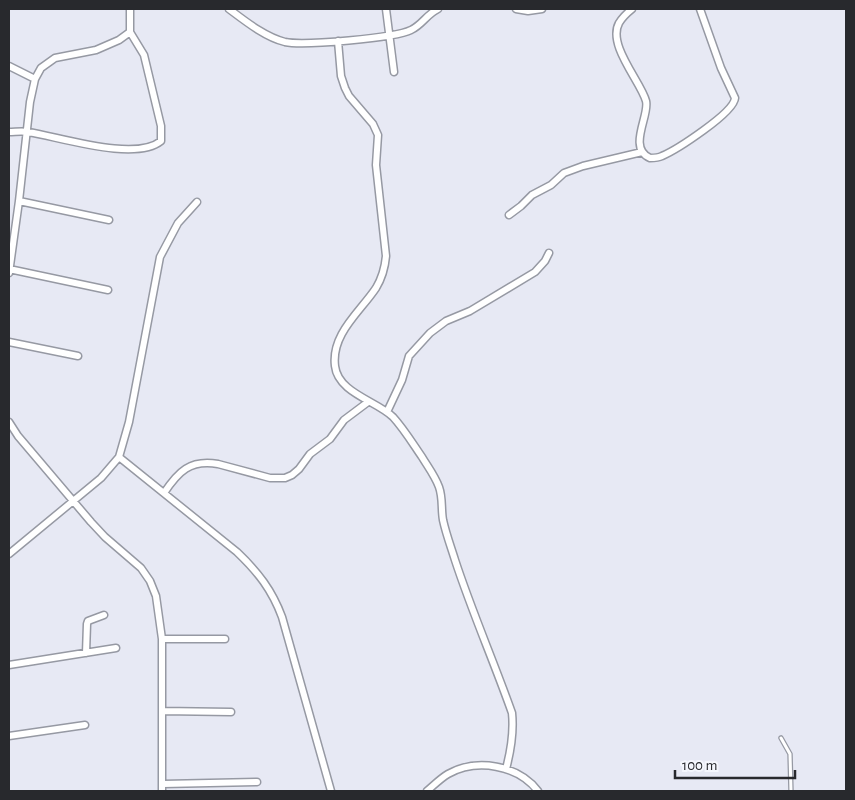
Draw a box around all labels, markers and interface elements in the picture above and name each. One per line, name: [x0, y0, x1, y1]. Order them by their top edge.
scale bar: [675, 748, 795, 780]
text: 100 m: [682, 758, 717, 773]

